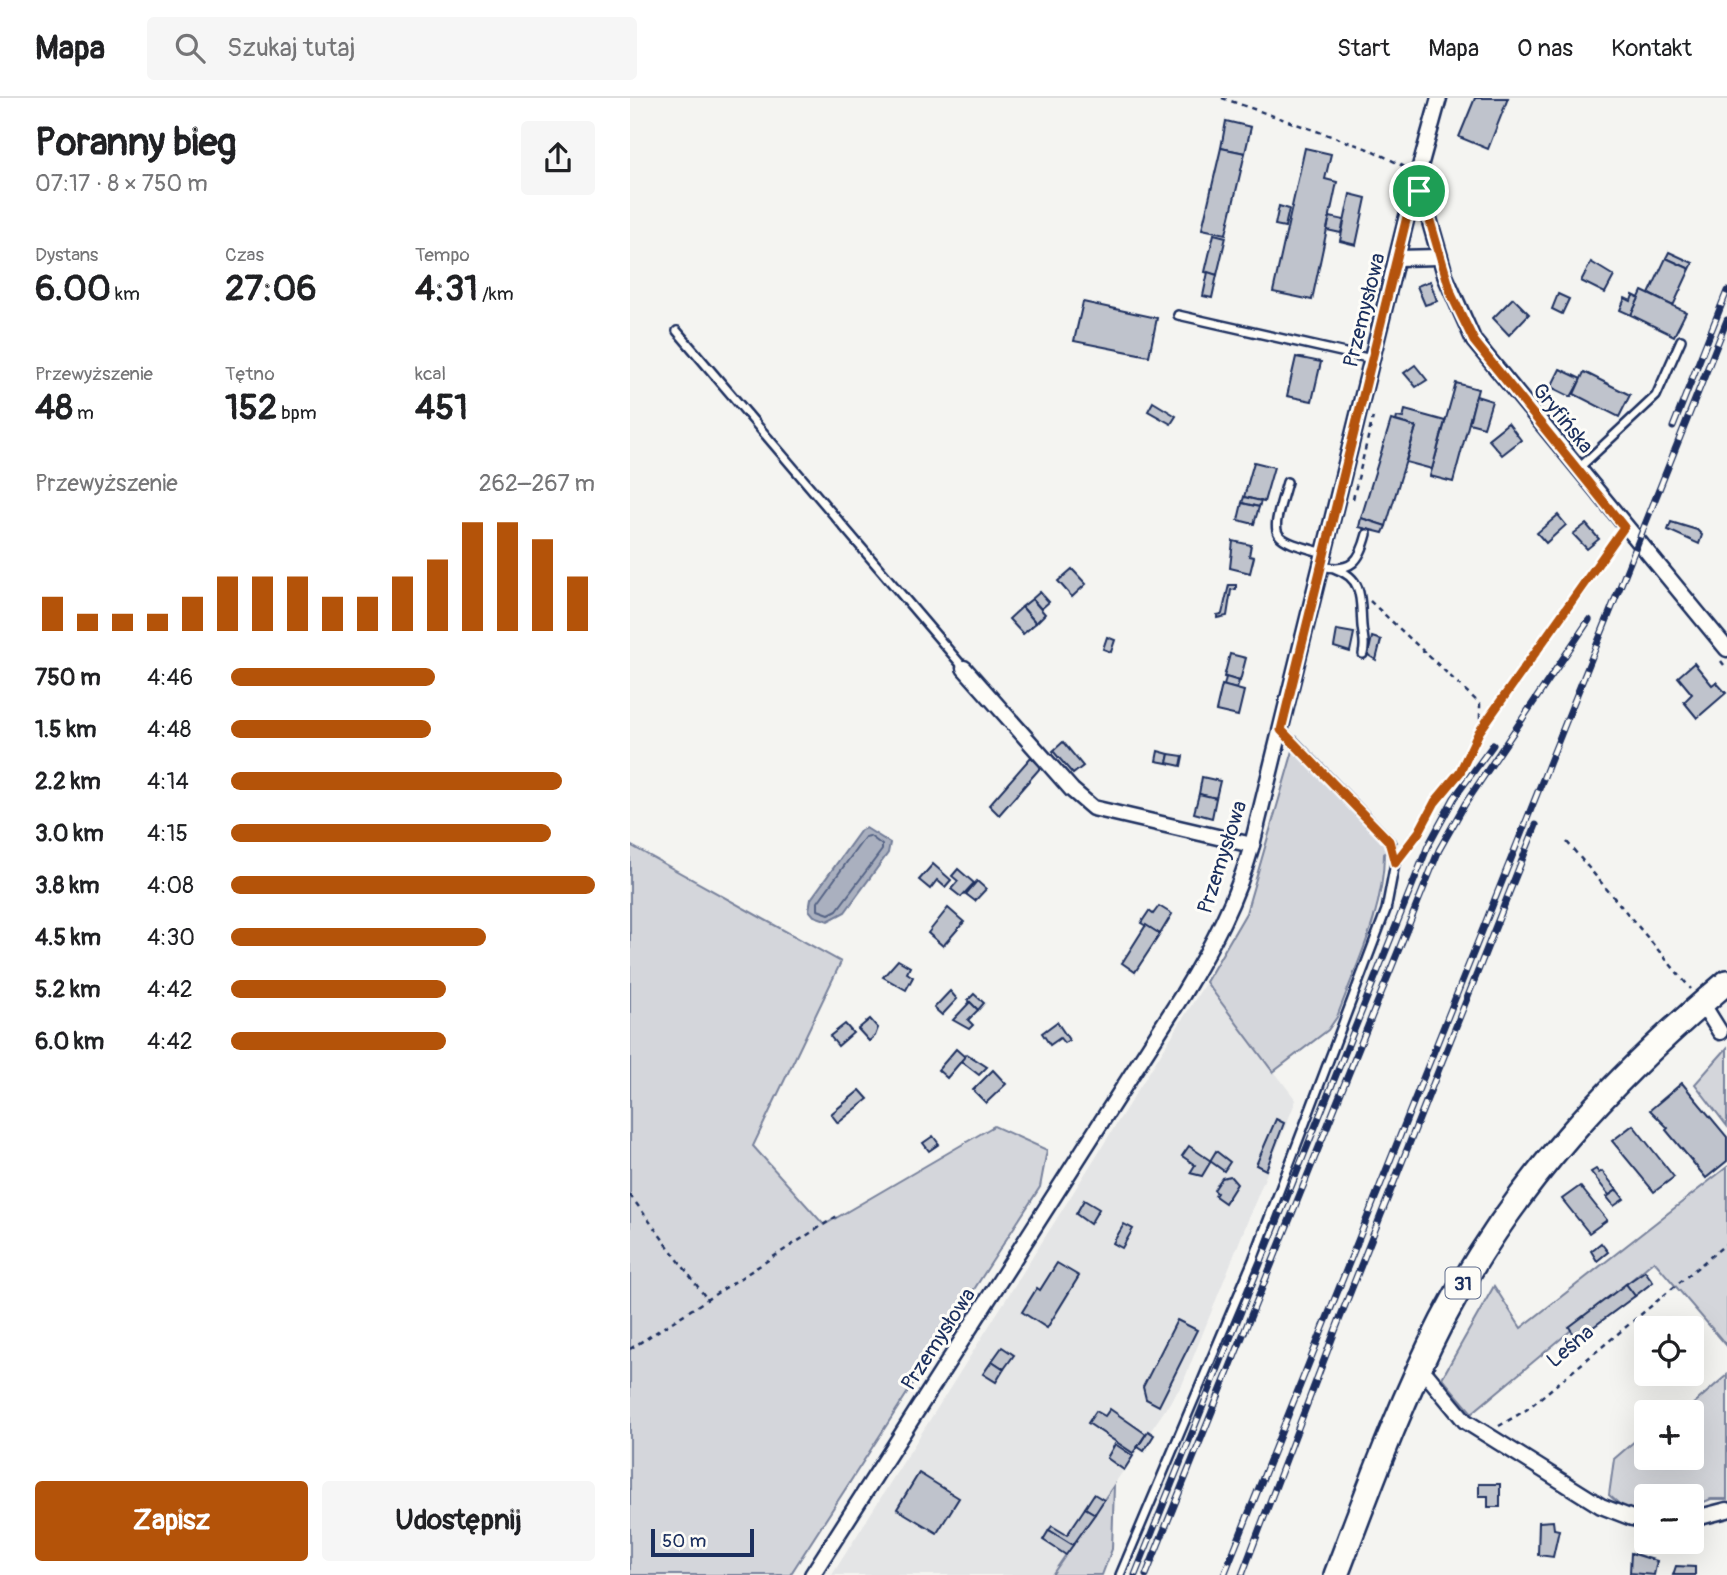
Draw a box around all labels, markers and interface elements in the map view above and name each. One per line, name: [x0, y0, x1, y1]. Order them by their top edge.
search box: [147, 17, 637, 80]
text: Mapa: [35, 28, 105, 69]
icon: search: [171, 29, 209, 67]
text: Szukaj tutaj: [227, 32, 355, 64]
text: Start: [1337, 34, 1390, 63]
text: Mapa: [1428, 34, 1479, 63]
text: O nas: [1517, 34, 1573, 63]
text: Kontakt: [1611, 34, 1692, 63]
text: Poranny bieg: [35, 119, 236, 167]
button: share: [521, 121, 595, 195]
pin: [1389, 161, 1449, 221]
text: 07:17 · 8 × 750 m: [35, 169, 208, 198]
icon: arrive: [1400, 172, 1438, 210]
text: Dystans: [35, 243, 98, 267]
text: Czas: [225, 243, 264, 267]
text: Tempo: [415, 243, 470, 267]
street label: Przemysłowa: [1337, 250, 1392, 370]
text: 6.00: [35, 267, 111, 311]
text: 27:06: [225, 267, 317, 311]
text: 4:31: [415, 267, 478, 311]
text: km: [111, 282, 140, 306]
text: /km: [478, 282, 514, 306]
text: Przewyższenie: [35, 362, 153, 386]
text: Tętno: [225, 362, 275, 386]
text: kcal: [415, 362, 446, 386]
street label: Gryfińska: [1526, 378, 1599, 459]
text: 48: [35, 386, 73, 430]
text: 152: [225, 386, 277, 430]
text: 451: [415, 386, 468, 430]
text: m: [73, 401, 94, 425]
text: bpm: [277, 401, 317, 425]
text: Przewyższenie: [35, 469, 178, 498]
text: 262–267 m: [479, 469, 595, 498]
text: 750 m: [35, 663, 101, 692]
text: 4:46: [147, 663, 193, 692]
text: 1.5 km: [35, 715, 97, 744]
text: 4:48: [147, 715, 191, 744]
text: 2.2 km: [35, 767, 101, 796]
text: 4:14: [147, 767, 189, 796]
street label: Przemysłowa: [1192, 797, 1253, 917]
text: 3.0 km: [35, 819, 104, 848]
text: 4:15: [147, 819, 188, 848]
text: 3.8 km: [35, 871, 99, 900]
text: 4:08: [147, 871, 194, 900]
text: 4.5 km: [35, 923, 101, 952]
text: 4:30: [147, 923, 195, 952]
text: 5.2 km: [35, 975, 100, 1004]
text: 4:42: [147, 975, 193, 1004]
text: 6.0 km: [35, 1027, 104, 1056]
text: 4:42: [147, 1027, 193, 1056]
road number: 31: [1446, 1268, 1480, 1298]
street label: Przemysłowa: [895, 1283, 982, 1396]
map controls: [1634, 1316, 1704, 1554]
button: locate: [1634, 1316, 1704, 1386]
street label: Leśna: [1541, 1319, 1599, 1374]
button: +: [1634, 1400, 1704, 1470]
button: Zapisz: [35, 1481, 308, 1561]
button: Udostępnij: [322, 1481, 595, 1561]
button: −: [1634, 1484, 1704, 1554]
scale bar: [651, 1526, 754, 1558]
text: 50 m: [662, 1529, 706, 1553]

